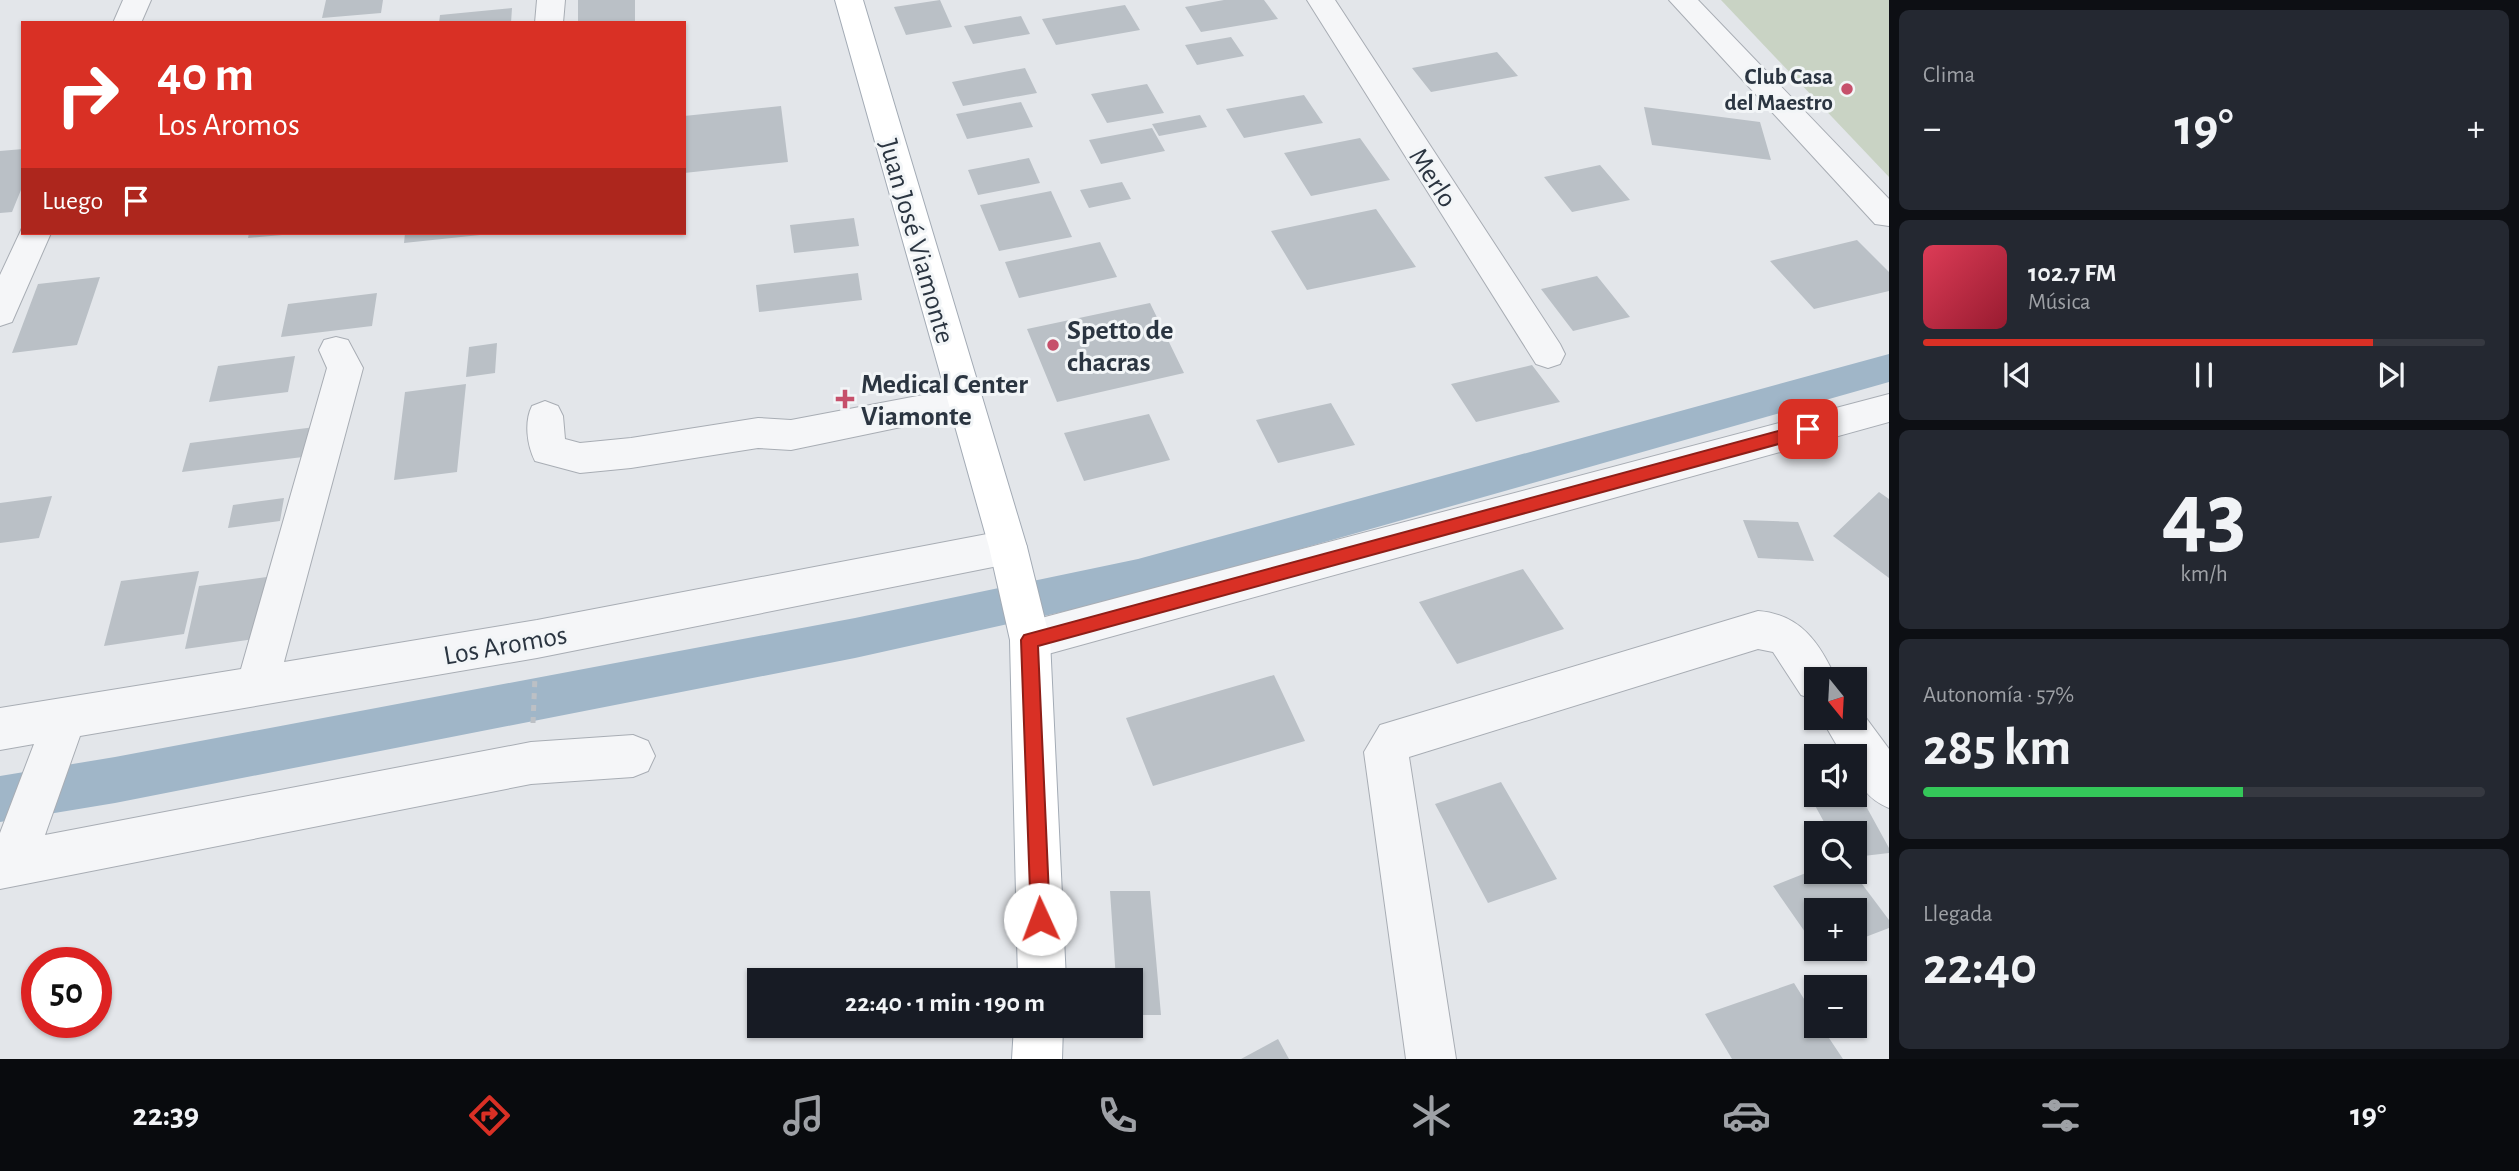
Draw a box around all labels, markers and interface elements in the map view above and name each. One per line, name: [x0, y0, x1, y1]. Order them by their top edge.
icon: right: [42, 49, 133, 140]
text: 40 m: [157, 51, 254, 100]
text: Clima: [1923, 64, 1975, 87]
place label: Club Casa del Maestro: [1725, 66, 1833, 115]
marker: Club Casa del Maestro: [1839, 81, 1855, 97]
text: 19°: [2174, 102, 2234, 154]
text: Los Aromos: [157, 109, 300, 141]
text: −: [1923, 110, 1941, 148]
text: +: [2467, 110, 2485, 148]
street label: Juan José Viamonte: [874, 136, 959, 347]
street label: Merlo: [1403, 144, 1462, 213]
icon: arrive: [117, 182, 155, 220]
text: Luego: [42, 188, 103, 214]
text: 102.7 FM: [2028, 260, 2117, 286]
text: Música: [2028, 291, 2091, 314]
place label: Spetto de chacras: [1067, 317, 1173, 377]
marker: Spetto de chacras: [1045, 337, 1061, 353]
icon: previous: [1998, 356, 2036, 394]
icon: pause: [2185, 356, 2223, 394]
icon: next: [2372, 356, 2410, 394]
place label: Medical Center Viamonte: [861, 371, 1028, 431]
marker: Medical Center Viamonte: [835, 389, 855, 409]
pin: [1778, 399, 1838, 459]
icon: arrive: [1789, 410, 1827, 448]
text: 43: [2162, 470, 2247, 561]
text: km/h: [2180, 563, 2228, 586]
street label: Los Aromos: [441, 621, 569, 671]
north arrow: [1804, 667, 1867, 730]
map controls: [1804, 667, 1867, 1038]
text: Autonomía · 57%: [1923, 684, 2074, 707]
text: 285 km: [1923, 722, 2071, 774]
button: sound: [1804, 744, 1867, 807]
button: search: [1804, 821, 1867, 884]
position arrow: [1003, 882, 1077, 956]
button: +: [1804, 898, 1867, 961]
text: Llegada: [1923, 903, 1993, 926]
text: 22:40: [1923, 941, 2037, 993]
speed limit sign: 50: [21, 947, 112, 1038]
button: −: [1804, 975, 1867, 1038]
text: 22:40 · 1 min · 190 m: [845, 990, 1045, 1016]
icon: directions: [465, 1091, 514, 1140]
icon: music: [779, 1091, 828, 1140]
icon: phone: [1093, 1091, 1142, 1140]
icon: climate: [1407, 1091, 1456, 1140]
icon: car: [1722, 1091, 1771, 1140]
icon: filters: [2036, 1091, 2085, 1140]
text: 22:39: [133, 1099, 199, 1131]
text: 19°: [2350, 1099, 2386, 1131]

